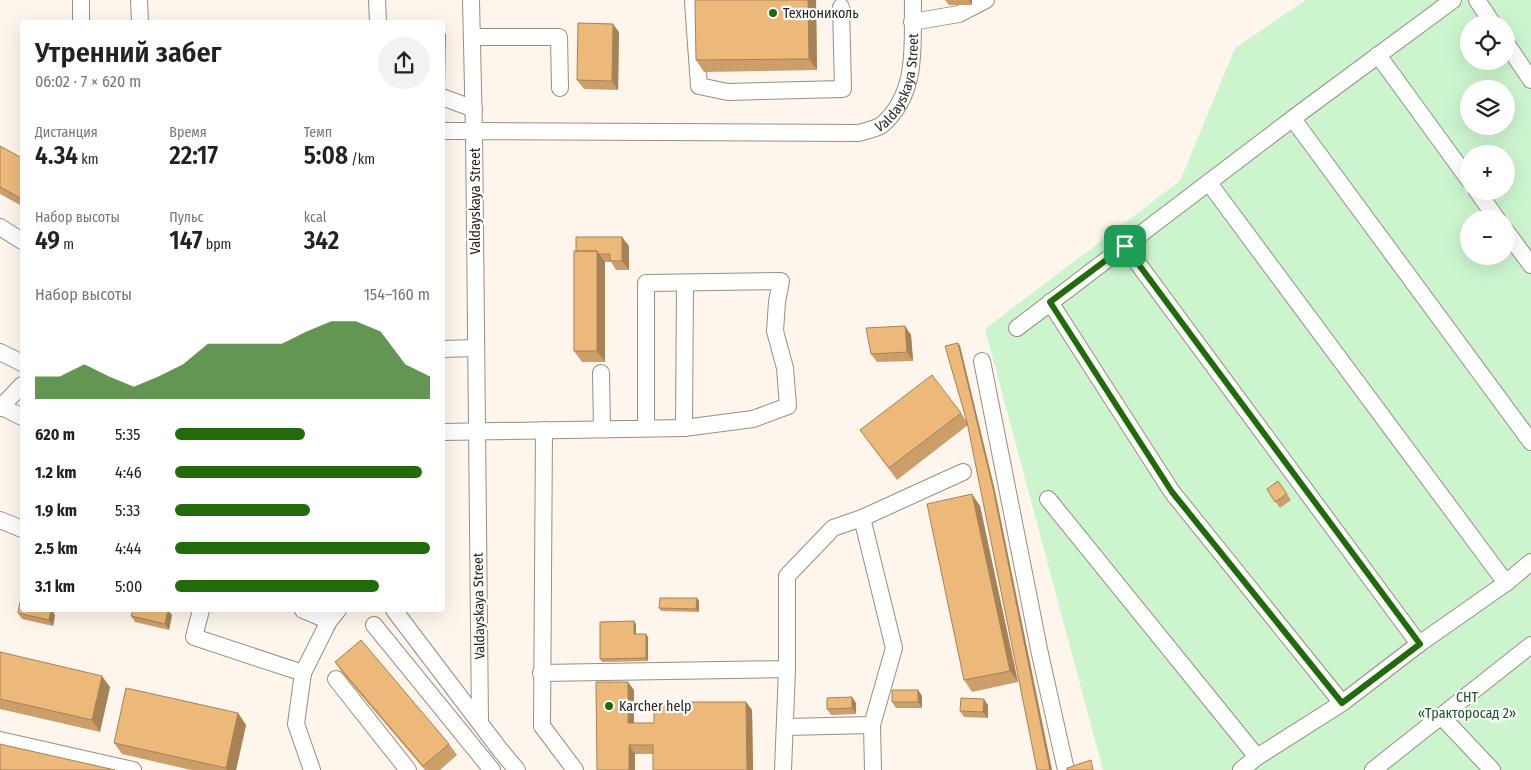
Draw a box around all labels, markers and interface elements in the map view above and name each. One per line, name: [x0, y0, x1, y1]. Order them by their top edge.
place label: Технониколь: [783, 5, 859, 22]
marker: Технониколь: [767, 7, 779, 19]
map controls: [1460, 15, 1515, 265]
button: locate: [1460, 15, 1515, 70]
street label: Valdayskaya Street: [872, 33, 921, 136]
text: Утренний забег: [35, 36, 222, 69]
button: share: [378, 37, 430, 89]
text: 06:02 · 7 × 620 m: [35, 72, 141, 91]
button: layers: [1460, 80, 1515, 135]
text: Дистанция: [35, 124, 98, 141]
text: Время: [169, 124, 207, 141]
text: Темп: [304, 124, 332, 141]
text: 4.34: [35, 141, 78, 171]
text: 22:17: [169, 141, 218, 171]
text: 5:08: [304, 141, 348, 171]
button: +: [1460, 145, 1515, 200]
street label: Valdayskaya Street: [467, 147, 484, 254]
text: km: [78, 151, 99, 168]
text: /km: [348, 151, 375, 168]
text: Набор высоты: [35, 209, 120, 226]
text: Пульс: [169, 209, 204, 226]
text: kcal: [304, 209, 326, 226]
button: −: [1460, 210, 1515, 265]
pin: [1104, 225, 1146, 267]
text: 49: [35, 226, 60, 256]
text: 147: [169, 226, 202, 256]
text: 342: [304, 226, 339, 256]
icon: arrive: [1111, 232, 1139, 260]
text: m: [60, 236, 74, 253]
text: bpm: [202, 236, 231, 253]
text: Набор высоты: [35, 285, 132, 304]
text: 154–160 m: [364, 285, 430, 304]
text: 620 m: [35, 425, 75, 444]
text: 5:35: [115, 425, 140, 444]
text: 1.2 km: [35, 463, 77, 482]
text: 4:46: [115, 463, 142, 482]
text: 1.9 km: [35, 501, 77, 520]
text: 5:33: [115, 501, 140, 520]
text: 2.5 km: [35, 539, 78, 558]
text: 4:44: [115, 539, 142, 558]
street label: Valdayskaya Street: [470, 552, 488, 660]
text: 3.1 km: [35, 577, 75, 596]
text: 5:00: [115, 577, 142, 596]
park label: СНТ «Тракторосад 2»: [1418, 689, 1516, 722]
place label: Karcher help: [619, 698, 692, 715]
marker: Karcher help: [603, 700, 615, 712]

